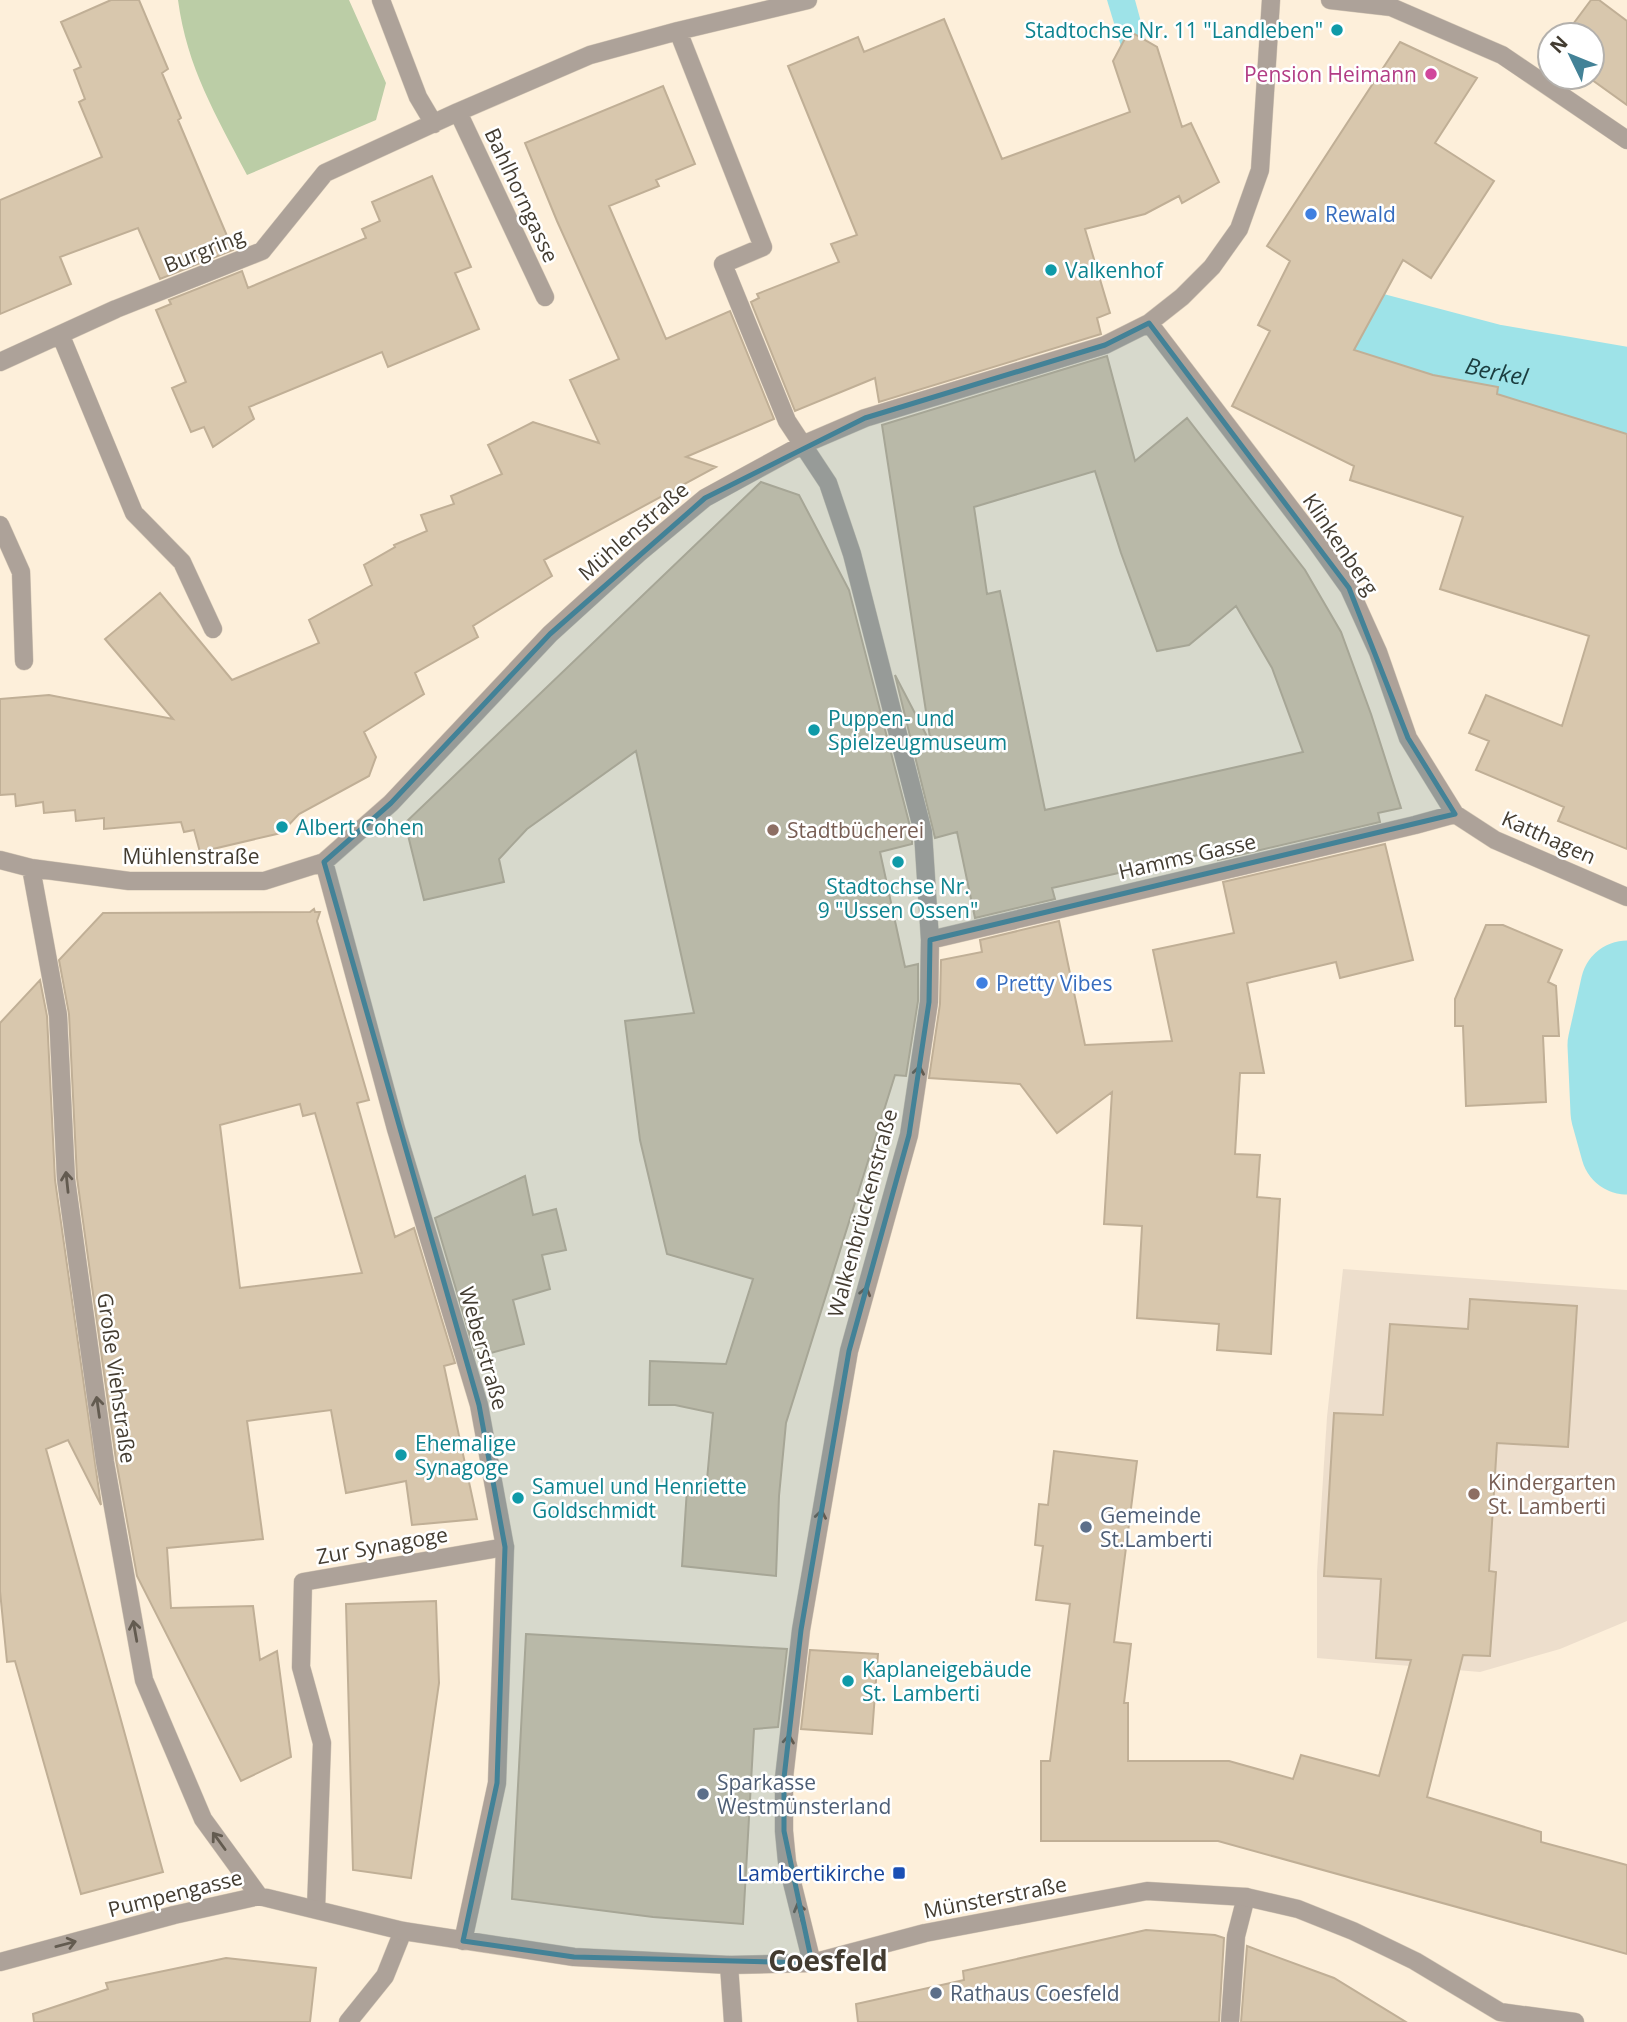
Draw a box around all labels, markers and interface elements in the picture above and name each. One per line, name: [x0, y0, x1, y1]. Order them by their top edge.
place label: Stadtochse Nr. 11 "Landleben": [1025, 16, 1323, 44]
north arrow: [1536, 21, 1606, 91]
marker: Stadtochse Nr. 11 "Landleben": [1329, 22, 1345, 38]
text: N: [1544, 30, 1573, 59]
place label: Pension Heimann: [1244, 60, 1417, 88]
marker: Pension Heimann: [1423, 66, 1439, 82]
street label: Bahlhorngasse: [479, 123, 565, 267]
place label: Rewald: [1325, 200, 1396, 228]
marker: Rewald: [1303, 206, 1319, 222]
street label: Burgring: [160, 221, 248, 279]
place label: Valkenhof: [1065, 256, 1165, 284]
marker: Valkenhof: [1043, 262, 1059, 278]
water label: Berkel: [1462, 348, 1532, 393]
street label: Mühlenstraße: [572, 475, 694, 587]
street label: Klinkenberg: [1297, 488, 1385, 600]
place label: Puppen- und Spielzeugmuseum: [828, 704, 1007, 756]
marker: Puppen- und Spielzeugmuseum: [806, 722, 822, 738]
street label: Katthagen: [1498, 804, 1600, 870]
place label: Albert Cohen: [296, 813, 424, 841]
place label: Stadtbücherei: [787, 816, 924, 844]
marker: Albert Cohen: [274, 819, 290, 835]
marker: Stadtbücherei: [765, 822, 781, 838]
street label: Hamms Gasse: [1116, 827, 1258, 885]
street label: Mühlenstraße: [122, 842, 260, 870]
marker: Stadtochse Nr. 9 "Ussen Ossen": [890, 854, 906, 870]
place label: Stadtochse Nr. 9 "Ussen Ossen": [818, 872, 978, 924]
place label: Pretty Vibes: [996, 969, 1112, 997]
marker: Pretty Vibes: [974, 975, 990, 991]
one-way arrow: [912, 1065, 925, 1088]
street label: Walkenbrückenstraße: [821, 1106, 903, 1320]
one-way arrow: [60, 1171, 73, 1194]
street label: Weberstraße: [453, 1283, 515, 1413]
one-way arrow: [858, 1286, 871, 1309]
street label: Große Viehstraße: [91, 1291, 143, 1465]
one-way arrow: [91, 1396, 104, 1419]
place label: Ehemalige Synagoge: [415, 1429, 516, 1481]
marker: Ehemalige Synagoge: [393, 1447, 409, 1463]
place label: Kindergarten St. Lamberti: [1488, 1468, 1616, 1520]
place label: Samuel und Henriette Goldschmidt: [532, 1472, 747, 1524]
marker: Kindergarten St. Lamberti: [1466, 1486, 1482, 1502]
marker: Samuel und Henriette Goldschmidt: [510, 1490, 526, 1506]
place label: Gemeinde St.Lamberti: [1100, 1501, 1213, 1553]
one-way arrow: [814, 1509, 827, 1532]
marker: Gemeinde St.Lamberti: [1078, 1519, 1094, 1535]
street label: Zur Synagoge: [314, 1520, 450, 1570]
one-way arrow: [128, 1621, 141, 1643]
place label: Kaplaneigebäude St. Lamberti: [862, 1655, 1032, 1707]
marker: Kaplaneigebäude St. Lamberti: [840, 1673, 856, 1689]
one-way arrow: [781, 1734, 794, 1757]
place label: Sparkasse Westmünsterland: [717, 1768, 891, 1820]
marker: Sparkasse Westmünsterland: [695, 1786, 711, 1802]
one-way arrow: [212, 1832, 226, 1851]
place label: Lambertikirche: [737, 1859, 885, 1887]
street label: Pumpengasse: [105, 1863, 245, 1923]
marker: Lambertikirche: [891, 1865, 907, 1881]
street label: Münsterstraße: [921, 1869, 1069, 1925]
one-way arrow: [793, 1902, 806, 1925]
one-way arrow: [54, 1936, 76, 1949]
district label: Coesfeld: [768, 1941, 888, 1979]
place label: Rathaus Coesfeld: [950, 1979, 1120, 2007]
marker: Rathaus Coesfeld: [928, 1985, 944, 2001]

